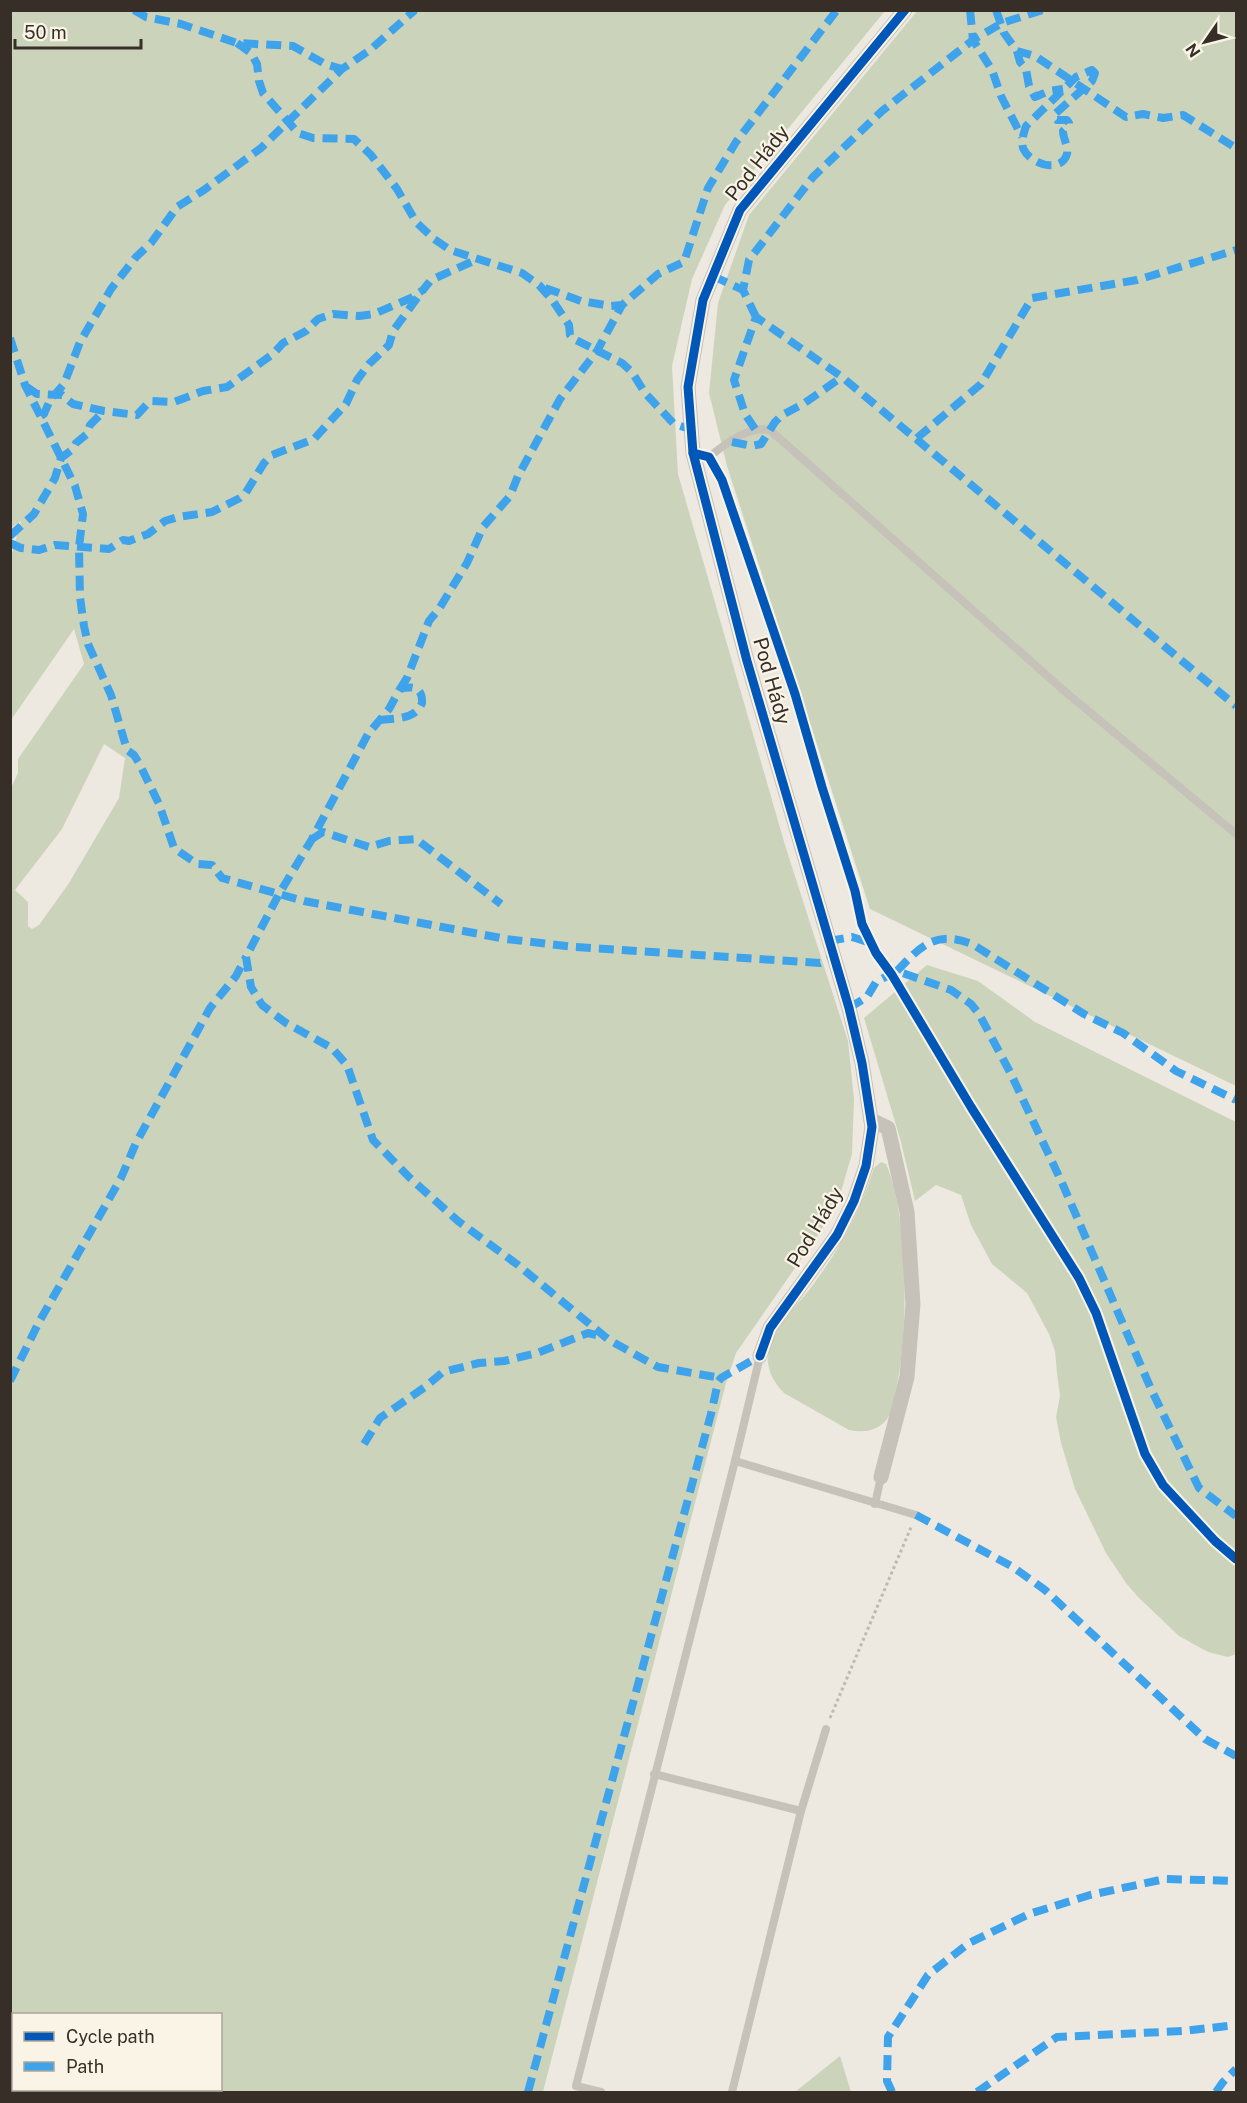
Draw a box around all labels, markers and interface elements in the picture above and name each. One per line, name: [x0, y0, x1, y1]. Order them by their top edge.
scale bar: [15, 12, 141, 50]
north arrow: [1175, 12, 1235, 72]
text: 50 m: [24, 22, 67, 43]
text: N: [1182, 40, 1204, 61]
street label: Pod Hády: [720, 120, 794, 206]
street label: Pod Hády: [748, 635, 796, 728]
street label: Pod Hády: [782, 1182, 849, 1272]
legend: [12, 2013, 222, 2091]
text: Cycle path: [66, 2026, 155, 2047]
text: Path: [66, 2056, 104, 2077]

